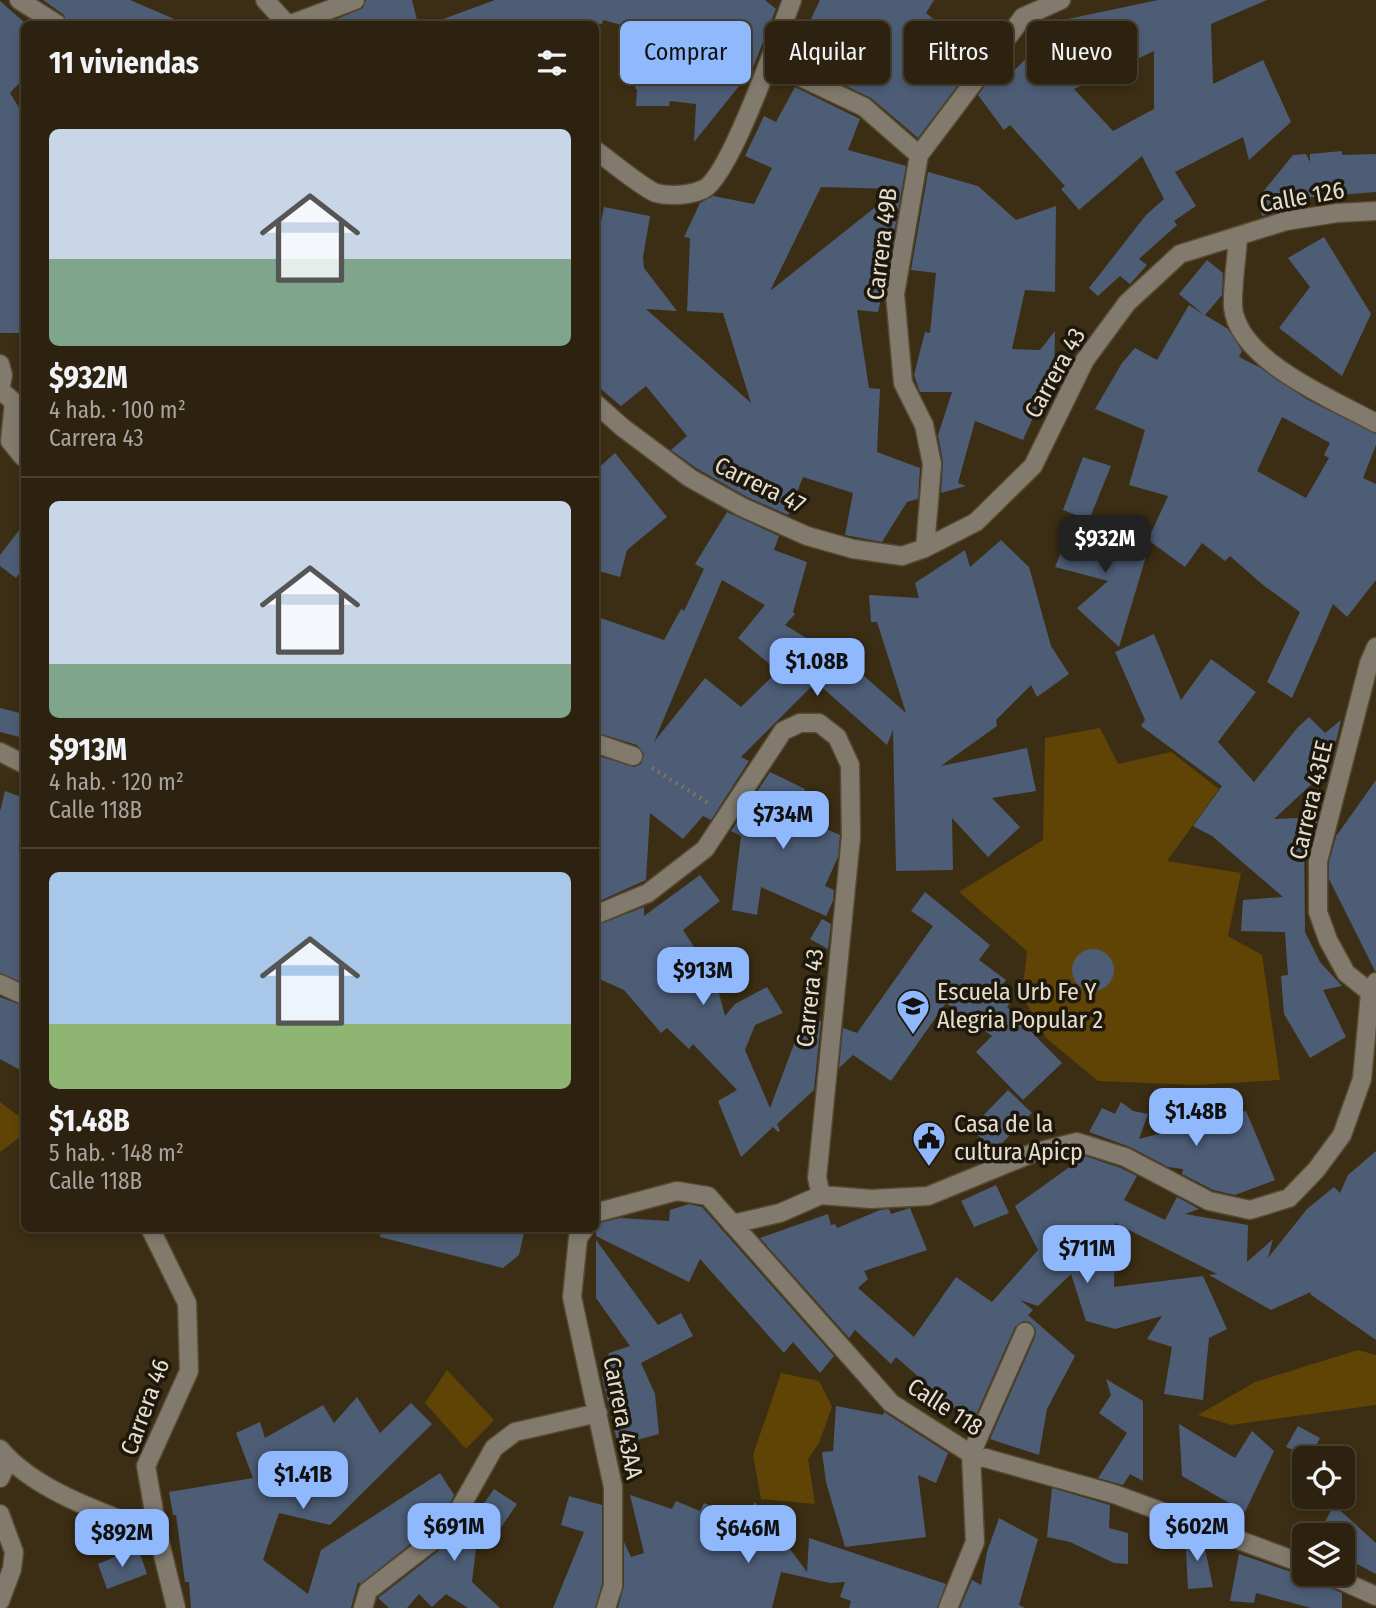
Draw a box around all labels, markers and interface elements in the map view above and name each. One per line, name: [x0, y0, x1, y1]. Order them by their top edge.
chip: Comprar: [620, 21, 751, 84]
chip: Alquilar: [765, 21, 890, 84]
chip: Filtros: [904, 21, 1013, 84]
chip: Nuevo: [1027, 21, 1137, 84]
icon: filters: [533, 44, 571, 82]
text: 11 viviendas: [49, 45, 199, 81]
icon: home: [247, 175, 373, 301]
street label: Calle 126: [1258, 176, 1346, 218]
street label: Carrera 49B: [861, 186, 903, 302]
street label: Carrera 43: [1019, 323, 1091, 423]
text: $932M: [49, 360, 128, 396]
text: 4 hab. · 100 m²: [49, 396, 186, 424]
text: Carrera 43: [49, 424, 144, 452]
street label: Carrera 47: [710, 451, 810, 519]
pin: $932M: [1056, 516, 1154, 575]
text: $932M: [1075, 524, 1135, 552]
icon: home: [247, 547, 373, 673]
pin: $1.08B: [760, 638, 874, 698]
text: $1.08B: [786, 647, 848, 675]
text: $913M: [49, 732, 127, 768]
street label: Carrera 43EE: [1284, 738, 1338, 862]
text: 4 hab. · 120 m²: [49, 768, 184, 796]
pin: $734M: [734, 792, 832, 851]
text: Calle 118B: [49, 796, 142, 824]
text: $734M: [753, 800, 813, 828]
icon: home: [247, 918, 373, 1044]
street label: Carrera 43: [791, 947, 829, 1049]
pin: $913M: [654, 948, 752, 1007]
text: $913M: [673, 956, 733, 984]
place label: Escuela Urb Fe Y Alegria Popular 2: [937, 978, 1103, 1034]
school or university icon: Escuela Urb Fe Y Alegria Popular 2: [894, 987, 932, 1036]
pin: $1.48B: [1139, 1088, 1253, 1148]
text: $1.48B: [1165, 1097, 1227, 1125]
text: $1.48B: [49, 1103, 130, 1139]
place label: Casa de la cultura Apicp: [954, 1110, 1083, 1166]
public building icon: Casa de la cultura Apicp: [910, 1119, 948, 1168]
text: 5 hab. · 148 m²: [49, 1139, 184, 1167]
text: Calle 118B: [49, 1167, 142, 1195]
pin: $711M: [1038, 1226, 1136, 1285]
text: $711M: [1059, 1234, 1115, 1262]
street label: Carrera 43AA: [597, 1354, 649, 1482]
street label: Carrera 46: [115, 1355, 175, 1459]
street label: Calle 118: [902, 1372, 988, 1442]
map controls: [1292, 1446, 1355, 1586]
button: locate: [1292, 1446, 1355, 1509]
pin: $1.41B: [246, 1452, 360, 1511]
text: $1.41B: [274, 1460, 332, 1488]
pin: $691M: [405, 1504, 503, 1563]
pin: $602M: [1148, 1504, 1246, 1563]
pin: $646M: [699, 1506, 797, 1565]
pin: $892M: [73, 1510, 171, 1569]
text: $691M: [423, 1512, 485, 1540]
text: $602M: [1165, 1512, 1229, 1540]
text: $646M: [716, 1514, 780, 1542]
text: $892M: [91, 1518, 153, 1546]
button: layers: [1292, 1523, 1355, 1586]

